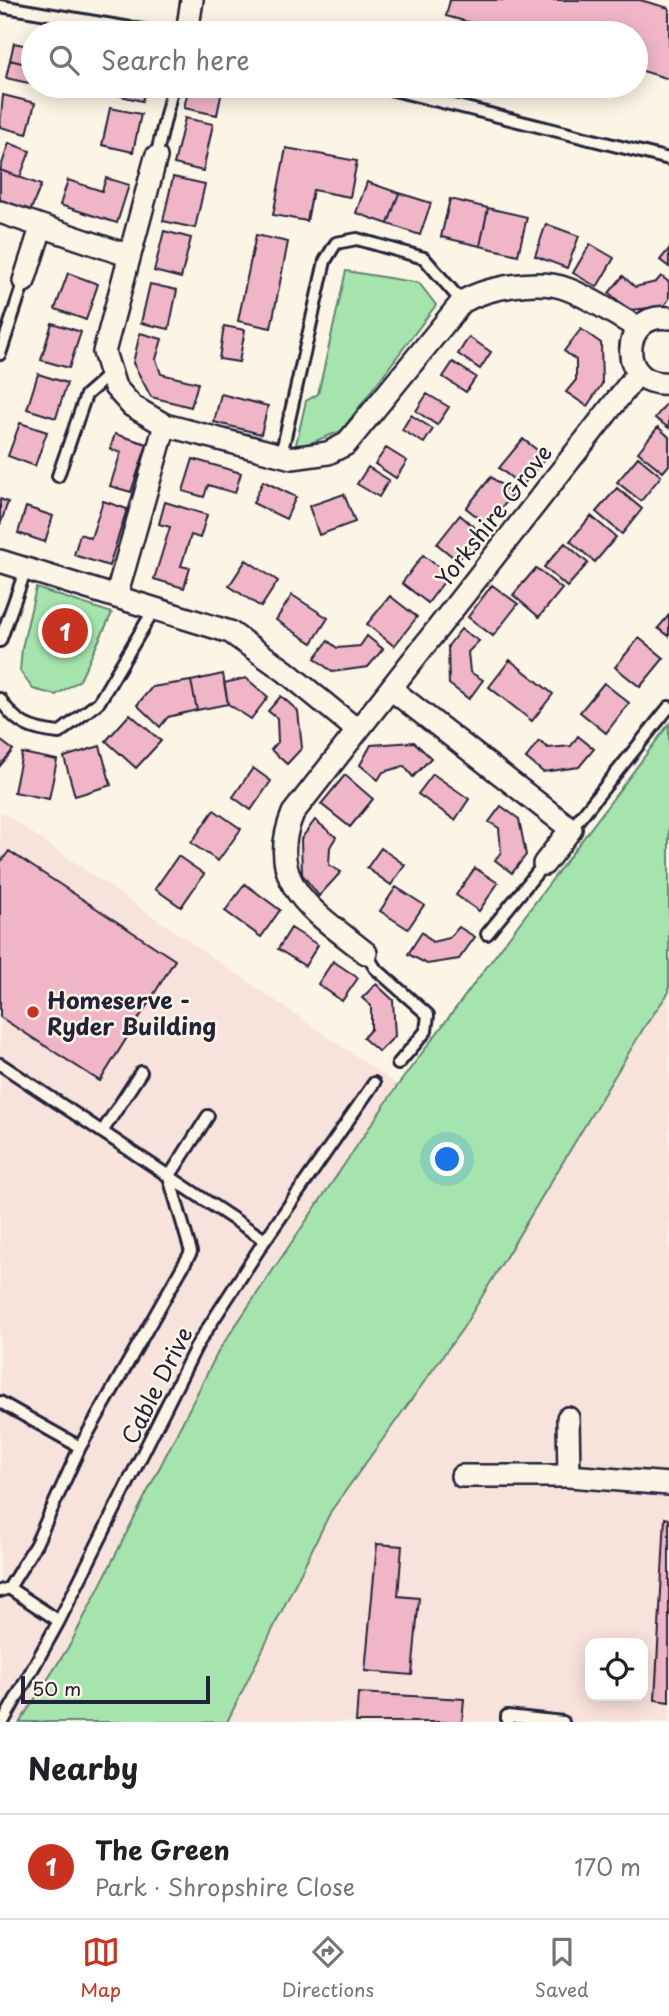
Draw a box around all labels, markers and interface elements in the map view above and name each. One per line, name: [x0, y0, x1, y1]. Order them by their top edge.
search box: [21, 21, 648, 98]
text: Search here: [101, 40, 250, 79]
icon: search: [45, 41, 83, 79]
street label: Yorkshire Grove: [426, 436, 560, 594]
pin: 1: [42, 605, 88, 657]
place label: Homeserve - Ryder Building: [47, 982, 216, 1043]
marker: Homeserve - Ryder Building: [25, 1004, 41, 1020]
your location: [430, 1142, 464, 1176]
street label: Cable Drive: [111, 1320, 201, 1450]
map controls: [585, 1638, 648, 1701]
button: locate: [585, 1638, 648, 1701]
scale bar: [21, 1673, 210, 1705]
text: 50 m: [32, 1674, 81, 1702]
text: Nearby: [28, 1745, 138, 1790]
text: The Green: [95, 1830, 230, 1869]
text: 1: [46, 1849, 57, 1884]
text: 170 m: [574, 1849, 641, 1884]
text: Park · Shropshire Close: [95, 1869, 355, 1904]
tab: Map: [80, 1933, 121, 2003]
tab: Directions: [282, 1933, 374, 2003]
tab: Saved: [535, 1933, 589, 2003]

